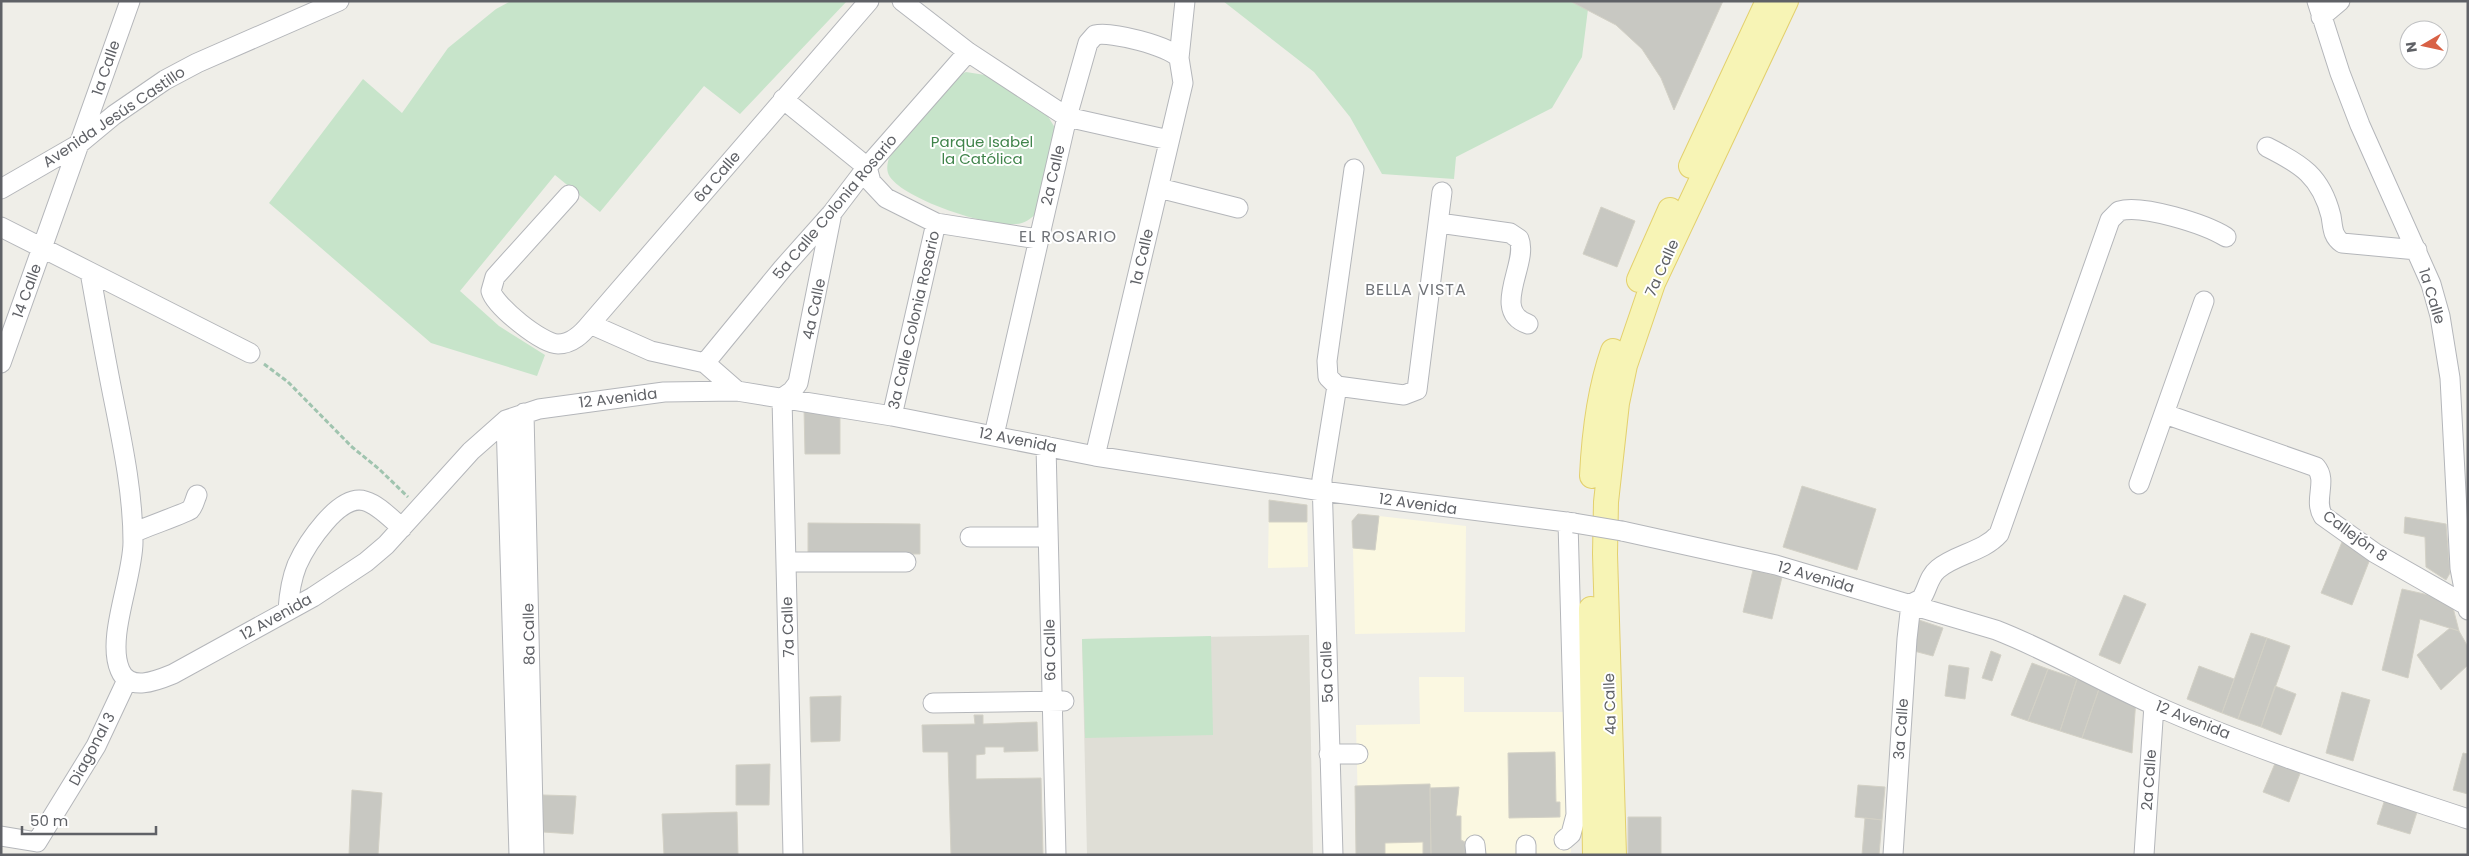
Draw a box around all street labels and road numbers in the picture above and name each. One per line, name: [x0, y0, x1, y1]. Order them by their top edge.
street label: 1a Calle: [86, 37, 125, 98]
street label: Avenida Jesús Castillo: [38, 61, 189, 172]
street label: 5a Calle Colonia Rosario: [768, 130, 902, 284]
street label: 2a Calle: [1035, 143, 1070, 207]
street label: 6a Calle: [688, 146, 745, 207]
street label: 1a Calle: [1125, 227, 1158, 287]
street label: 3a Calle Colonia Rosario: [883, 228, 944, 411]
street label: 7a Calle: [1640, 236, 1683, 300]
street label: 14 Calle: [7, 261, 46, 321]
street label: 1a Calle: [2414, 265, 2451, 326]
street label: 4a Calle: [797, 276, 830, 341]
street label: 12 Avenida: [578, 382, 658, 413]
street label: 12 Avenida: [977, 422, 1059, 457]
street label: 12 Avenida: [1378, 488, 1459, 519]
street label: Callejón 8: [2319, 505, 2392, 566]
street label: 12 Avenida: [1775, 556, 1857, 597]
street label: 12 Avenida: [236, 588, 315, 645]
street label: 7a Calle: [776, 596, 799, 658]
street label: 8a Calle: [517, 603, 540, 665]
street label: 6a Calle: [1038, 619, 1061, 681]
street label: 5a Calle: [1315, 641, 1338, 703]
street label: 4a Calle: [1598, 673, 1621, 735]
street label: 12 Avenida: [2153, 695, 2234, 744]
street label: 3a Calle: [1888, 698, 1913, 760]
street label: Diagonal 3: [63, 708, 120, 789]
street label: 2a Calle: [2136, 749, 2161, 811]

